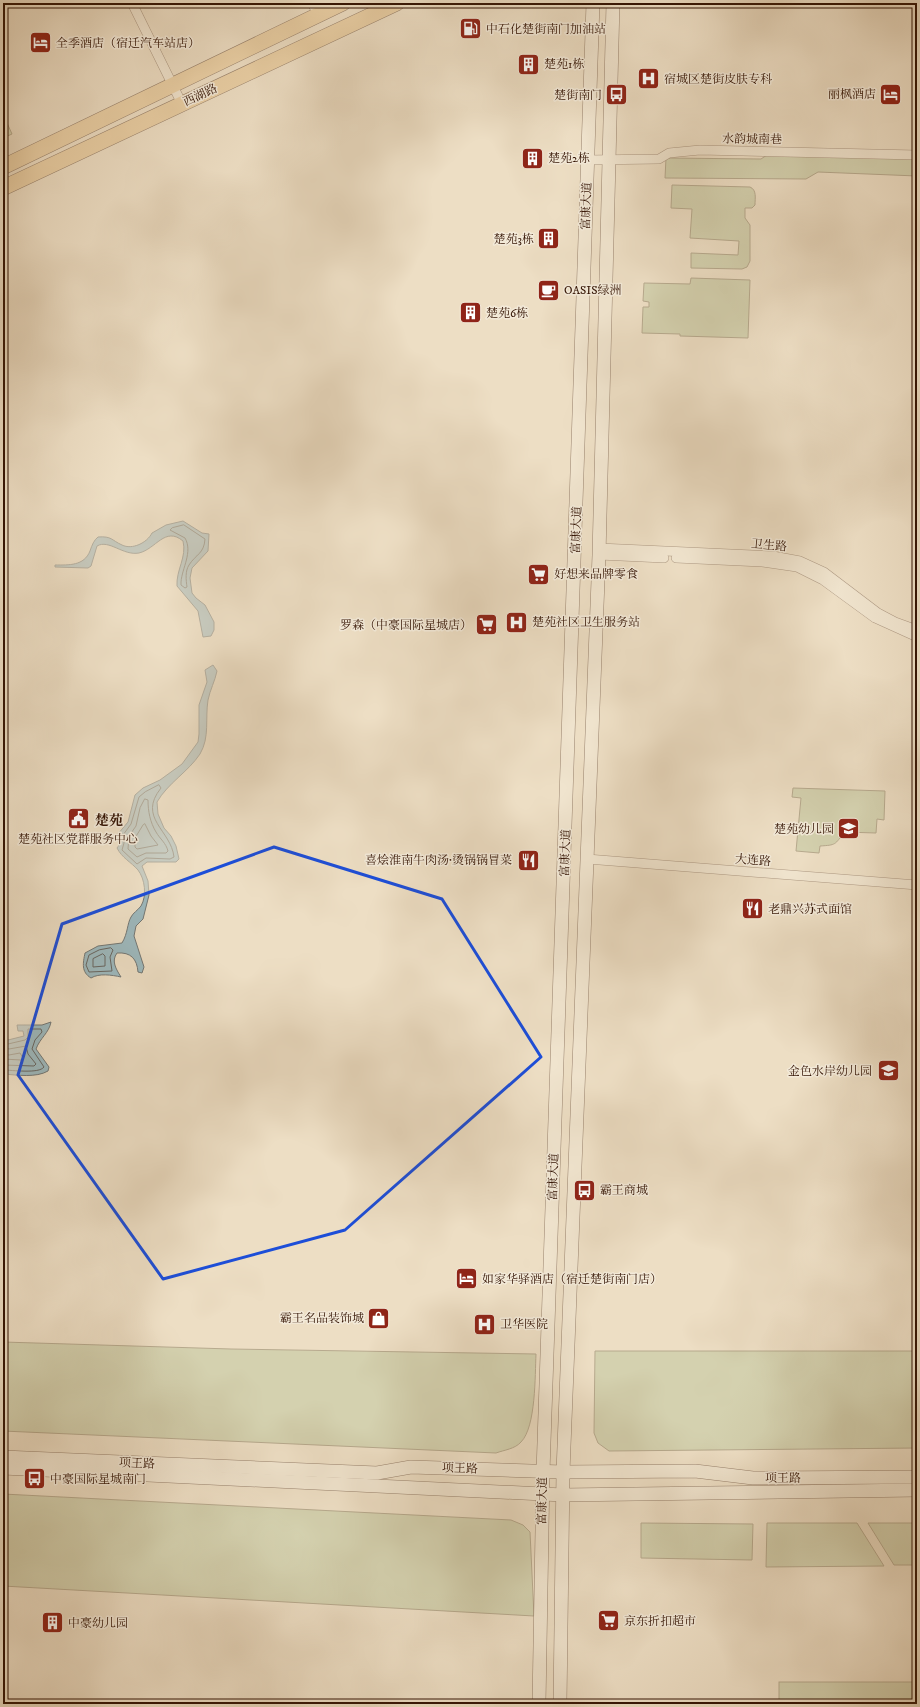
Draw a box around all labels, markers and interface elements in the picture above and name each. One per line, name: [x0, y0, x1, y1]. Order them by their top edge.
fuel station icon: 中石化楚街南门加油站: [457, 16, 483, 42]
place label: 中石化楚街南门加油站: [486, 22, 606, 37]
hotel icon: 全季酒店（宿迁汽车站店）: [27, 30, 53, 56]
place label: 全季酒店（宿迁汽车站店）: [56, 36, 200, 51]
building icon: 楚苑1栋: [515, 51, 541, 77]
place label: 楚苑1栋: [544, 57, 584, 72]
hospital icon: 宿城区楚街皮肤专科: [636, 66, 662, 92]
place label: 宿城区楚街皮肤专科: [664, 72, 772, 87]
street label: 西湖路: [181, 81, 220, 110]
hotel icon: 丽枫酒店: [878, 81, 904, 107]
bus stop icon: 楚街南门: [604, 82, 630, 108]
place label: 丽枫酒店: [828, 87, 876, 102]
place label: 楚街南门: [554, 88, 602, 103]
street label: 水韵城南巷: [722, 131, 782, 148]
building icon: 楚苑2栋: [520, 145, 546, 171]
place label: 楚苑2栋: [548, 151, 590, 166]
street label: 富康大道: [578, 182, 595, 230]
building icon: 楚苑3栋: [536, 226, 562, 252]
place label: 楚苑3栋: [494, 232, 534, 247]
cafe icon: OASIS绿洲: [536, 277, 562, 303]
place label: OASIS绿洲: [564, 283, 622, 298]
building icon: 楚苑6栋: [457, 300, 483, 326]
place label: 楚苑6栋: [486, 306, 528, 321]
street label: 富康大道: [568, 506, 585, 554]
street label: 卫生路: [750, 536, 788, 555]
supermarket icon: 好想来品牌零食: [525, 561, 551, 587]
place label: 好想来品牌零食: [554, 567, 638, 582]
hospital icon: 楚苑社区卫生服务站: [504, 609, 530, 635]
supermarket icon: 罗森（中豪国际星城店）: [474, 612, 500, 638]
place label: 楚苑社区卫生服务站: [532, 615, 640, 630]
place label: 罗森（中豪国际星城店）: [340, 618, 472, 633]
public building icon: 楚苑社区党群服务中心: [65, 805, 91, 831]
district label: 楚苑: [95, 812, 123, 830]
school or university icon: 楚苑幼儿园: [836, 816, 862, 842]
place label: 楚苑幼儿园: [774, 822, 834, 837]
street label: 富康大道: [557, 829, 574, 877]
place label: 楚苑社区党群服务中心: [18, 832, 138, 847]
restaurant icon: 喜烩淮南牛肉汤·烫锅锅冒菜: [515, 847, 541, 873]
street label: 大连路: [734, 852, 771, 869]
place label: 喜烩淮南牛肉汤·烫锅锅冒菜: [365, 853, 512, 868]
restaurant icon: 老鼎兴苏式面馆: [740, 896, 766, 922]
place label: 老鼎兴苏式面馆: [768, 902, 852, 917]
school or university icon: 金色水岸幼儿园: [875, 1058, 901, 1084]
place label: 金色水岸幼儿园: [788, 1064, 872, 1079]
street label: 富康大道: [545, 1153, 562, 1201]
bus stop icon: 霸王商城: [572, 1177, 598, 1203]
place label: 霸王商城: [600, 1183, 648, 1198]
hotel icon: 如家华驿酒店（宿迁楚街南门店）: [453, 1266, 479, 1292]
place label: 如家华驿酒店（宿迁楚街南门店）: [482, 1272, 662, 1287]
shop icon: 霸王名品装饰城: [366, 1305, 392, 1331]
place label: 霸王名品装饰城: [280, 1311, 364, 1326]
hospital icon: 卫华医院: [472, 1311, 498, 1337]
place label: 卫华医院: [500, 1317, 548, 1332]
street label: 项王路: [119, 1455, 155, 1472]
street label: 项王路: [442, 1460, 478, 1477]
bus stop icon: 中豪国际星城南门: [21, 1466, 47, 1492]
street label: 项王路: [765, 1471, 801, 1486]
place label: 中豪国际星城南门: [50, 1472, 146, 1487]
street label: 富康大道: [535, 1477, 550, 1525]
supermarket icon: 京东折扣超市: [596, 1608, 622, 1634]
building icon: 中豪幼儿园: [40, 1610, 66, 1636]
place label: 京东折扣超市: [624, 1614, 696, 1629]
place label: 中豪幼儿园: [68, 1616, 128, 1631]

